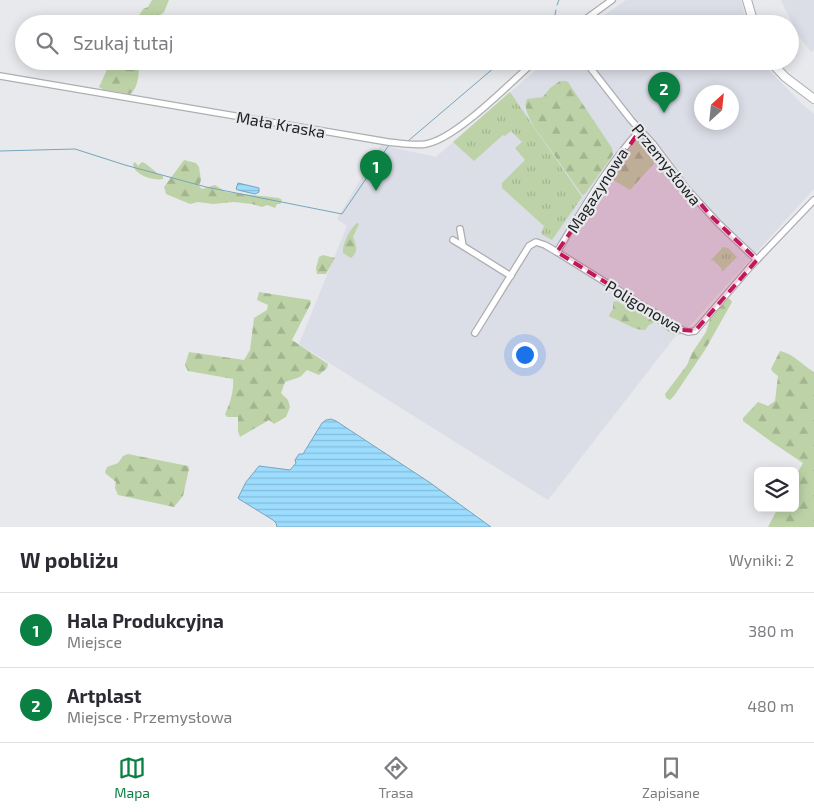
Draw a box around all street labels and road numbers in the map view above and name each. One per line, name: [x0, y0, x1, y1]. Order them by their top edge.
street label: Mała Kraska: [235, 107, 327, 141]
street label: Przemysłowa: [628, 119, 706, 209]
street label: Magazynowa: [563, 144, 631, 236]
street label: Poligonowa: [603, 276, 685, 336]

